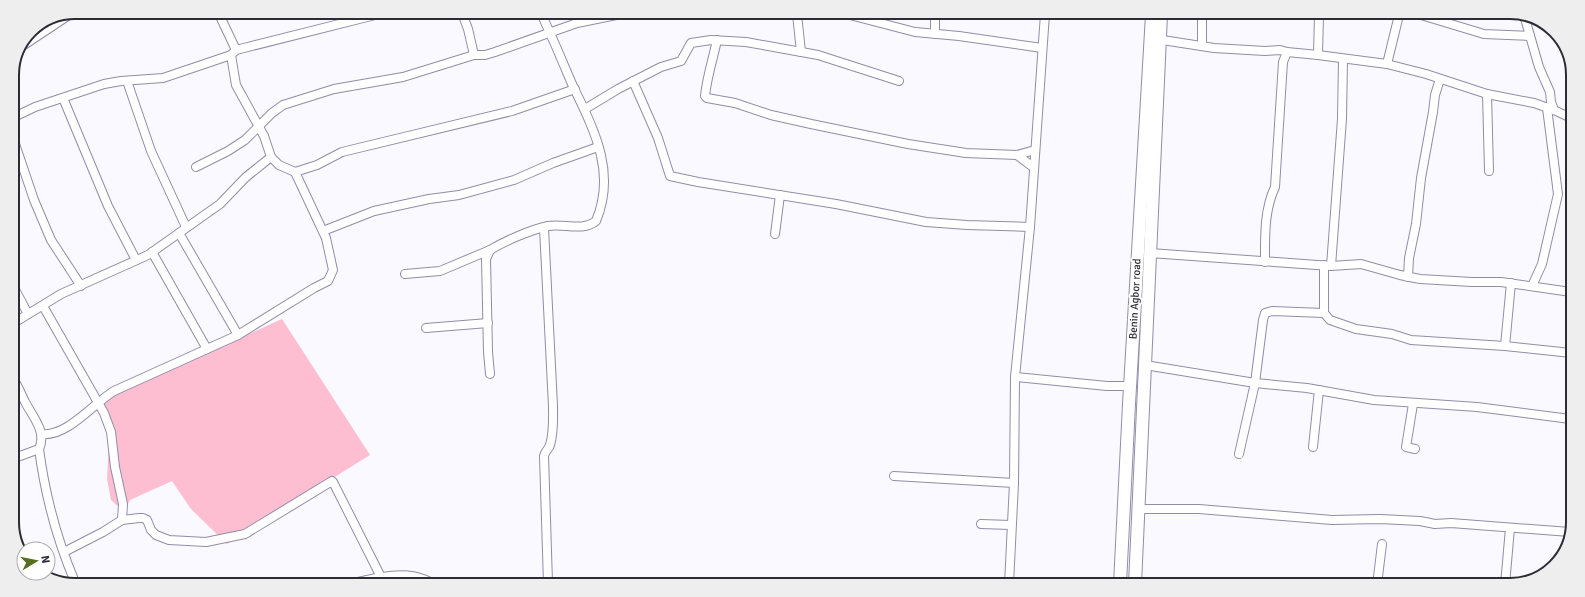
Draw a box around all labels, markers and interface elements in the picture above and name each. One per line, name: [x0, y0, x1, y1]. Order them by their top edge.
street label: Benin Agbor road: [1126, 258, 1144, 340]
north arrow: [16, 541, 56, 581]
text: N: [38, 554, 52, 564]

